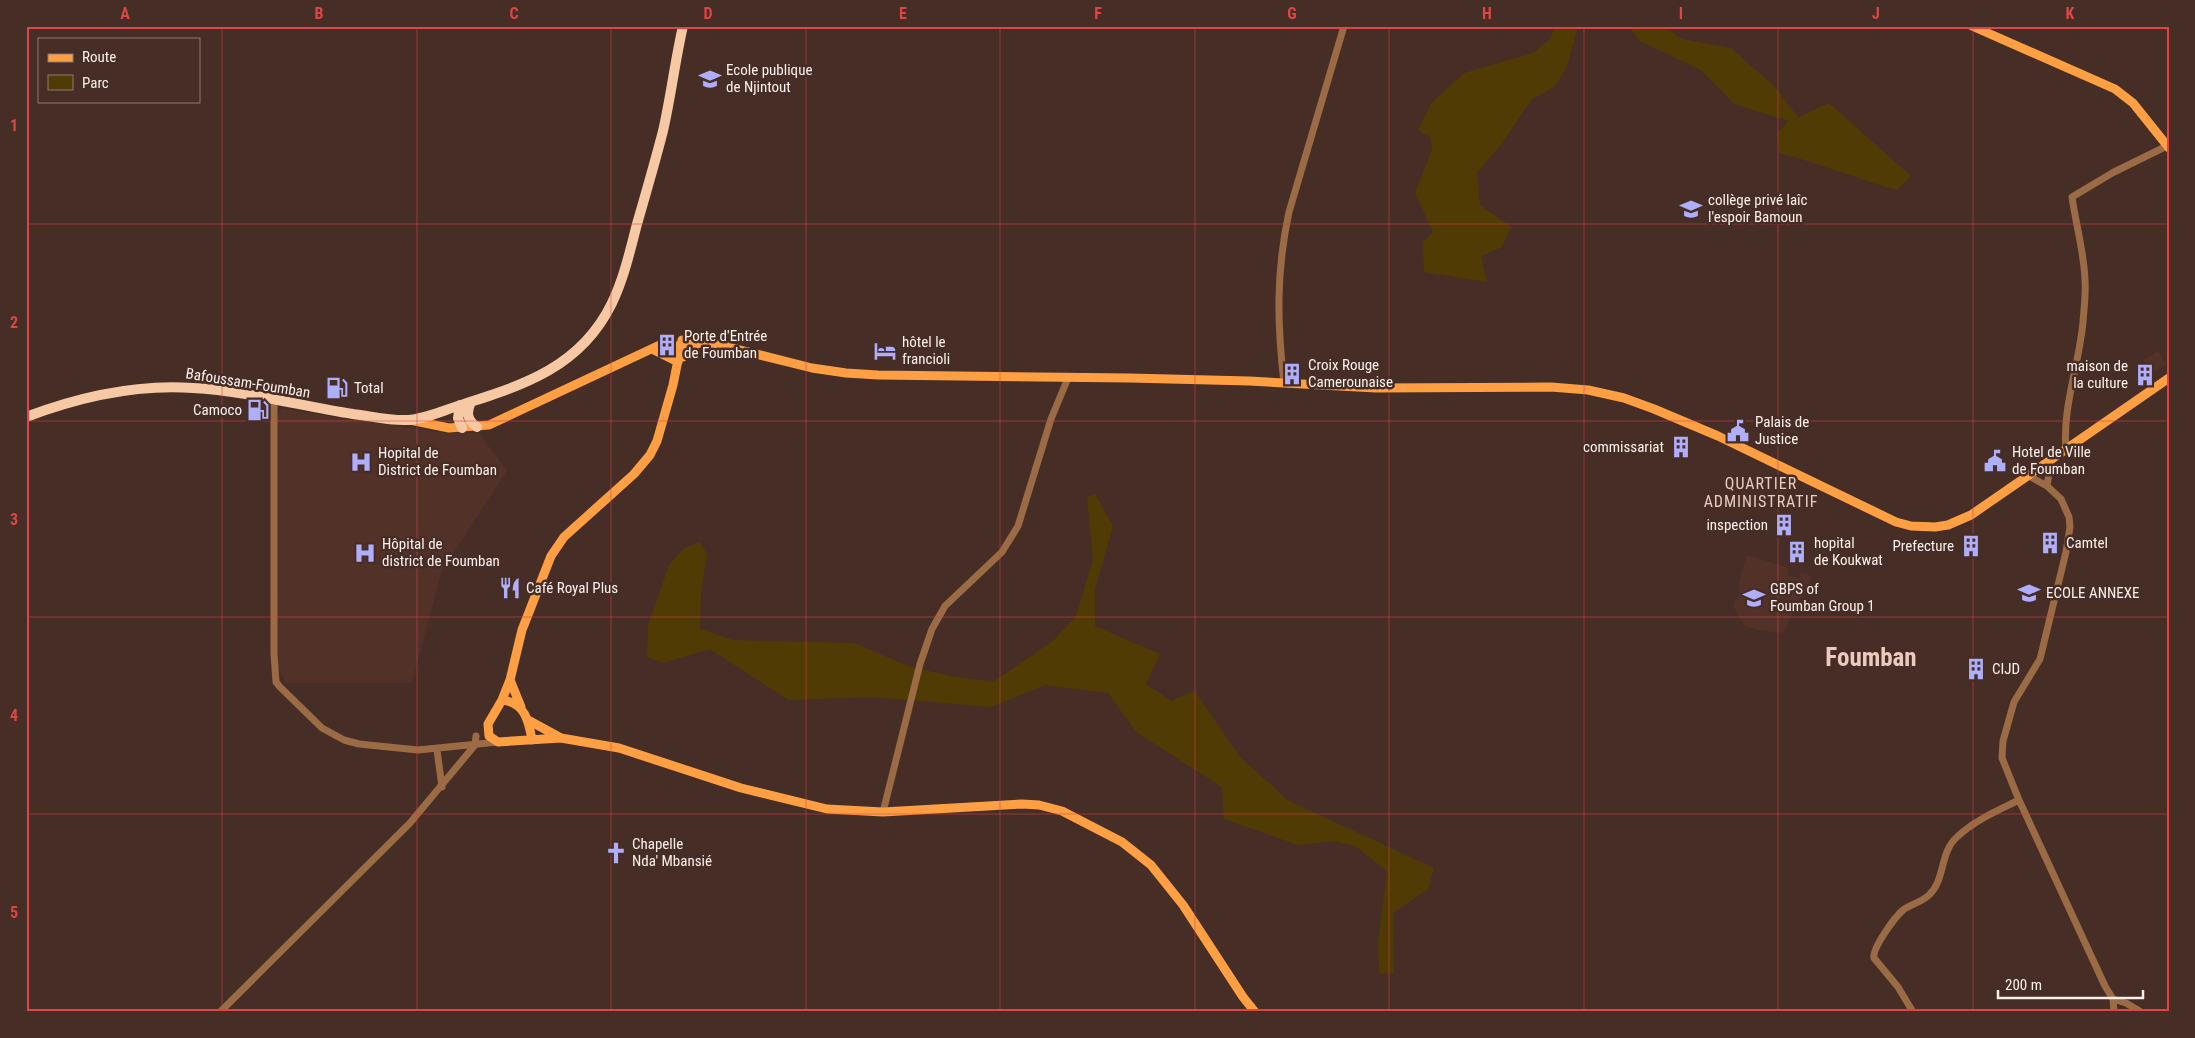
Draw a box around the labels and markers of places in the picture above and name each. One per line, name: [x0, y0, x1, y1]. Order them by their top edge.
place label: Ecole publique de Njintout: [726, 61, 812, 96]
school or university icon: Ecole publique de Njintout: [697, 66, 723, 92]
place label: collège privé laîc l'espoir Bamoun: [1708, 191, 1808, 226]
school or university icon: collège privé laîc l'espoir Bamoun: [1678, 196, 1704, 222]
place label: Porte d'Entrée de Foumban: [684, 327, 767, 362]
building icon: Porte d'Entrée de Foumban: [654, 332, 680, 358]
place label: hôtel le francioli: [902, 333, 950, 368]
hotel icon: hôtel le francioli: [872, 338, 898, 364]
place label: Croix Rouge Camerounaise: [1308, 356, 1393, 391]
place label: maison de la culture: [2067, 357, 2128, 392]
building icon: Croix Rouge Camerounaise: [1279, 361, 1305, 387]
building icon: maison de la culture: [2132, 362, 2158, 388]
fuel station icon: Total: [324, 375, 350, 401]
place label: Total: [354, 379, 384, 397]
fuel station icon: Camoco: [245, 397, 271, 423]
place label: Camoco: [193, 401, 242, 419]
place label: Palais de Justice: [1755, 413, 1809, 448]
public building icon: Palais de Justice: [1725, 418, 1751, 444]
building icon: commissariat: [1668, 434, 1694, 460]
place label: commissariat: [1583, 438, 1664, 456]
place label: Hotel de Ville de Foumban: [2012, 443, 2091, 478]
place label: Hopital de District de Foumban: [378, 444, 497, 479]
public building icon: Hotel de Ville de Foumban: [1982, 448, 2008, 474]
hospital icon: Hopital de District de Foumban: [348, 449, 374, 475]
building icon: inspection: [1771, 512, 1797, 538]
place label: inspection: [1706, 516, 1768, 534]
building icon: Camtel: [2037, 530, 2063, 556]
building icon: Prefecture: [1958, 533, 1984, 559]
place label: hopital de Koukwat: [1814, 534, 1883, 569]
place label: Camtel: [2066, 534, 2108, 552]
place label: Hôpital de district de Foumban: [382, 535, 500, 570]
place label: Prefecture: [1893, 537, 1954, 555]
building icon: hopital de Koukwat: [1784, 539, 1810, 565]
hospital icon: Hôpital de district de Foumban: [352, 540, 378, 566]
restaurant icon: Café Royal Plus: [497, 575, 523, 601]
place label: Café Royal Plus: [526, 579, 618, 597]
place label: GBPS of Foumban Group 1: [1770, 580, 1875, 615]
school or university icon: ECOLE ANNEXE: [2016, 580, 2042, 606]
place label: ECOLE ANNEXE: [2046, 584, 2139, 602]
school or university icon: GBPS of Foumban Group 1: [1741, 585, 1767, 611]
building icon: CIJD: [1963, 656, 1989, 682]
place label: CIJD: [1992, 660, 2020, 678]
place label: Chapelle Nda' Mbansié: [632, 835, 712, 870]
church icon: Chapelle Nda' Mbansié: [603, 840, 629, 866]

